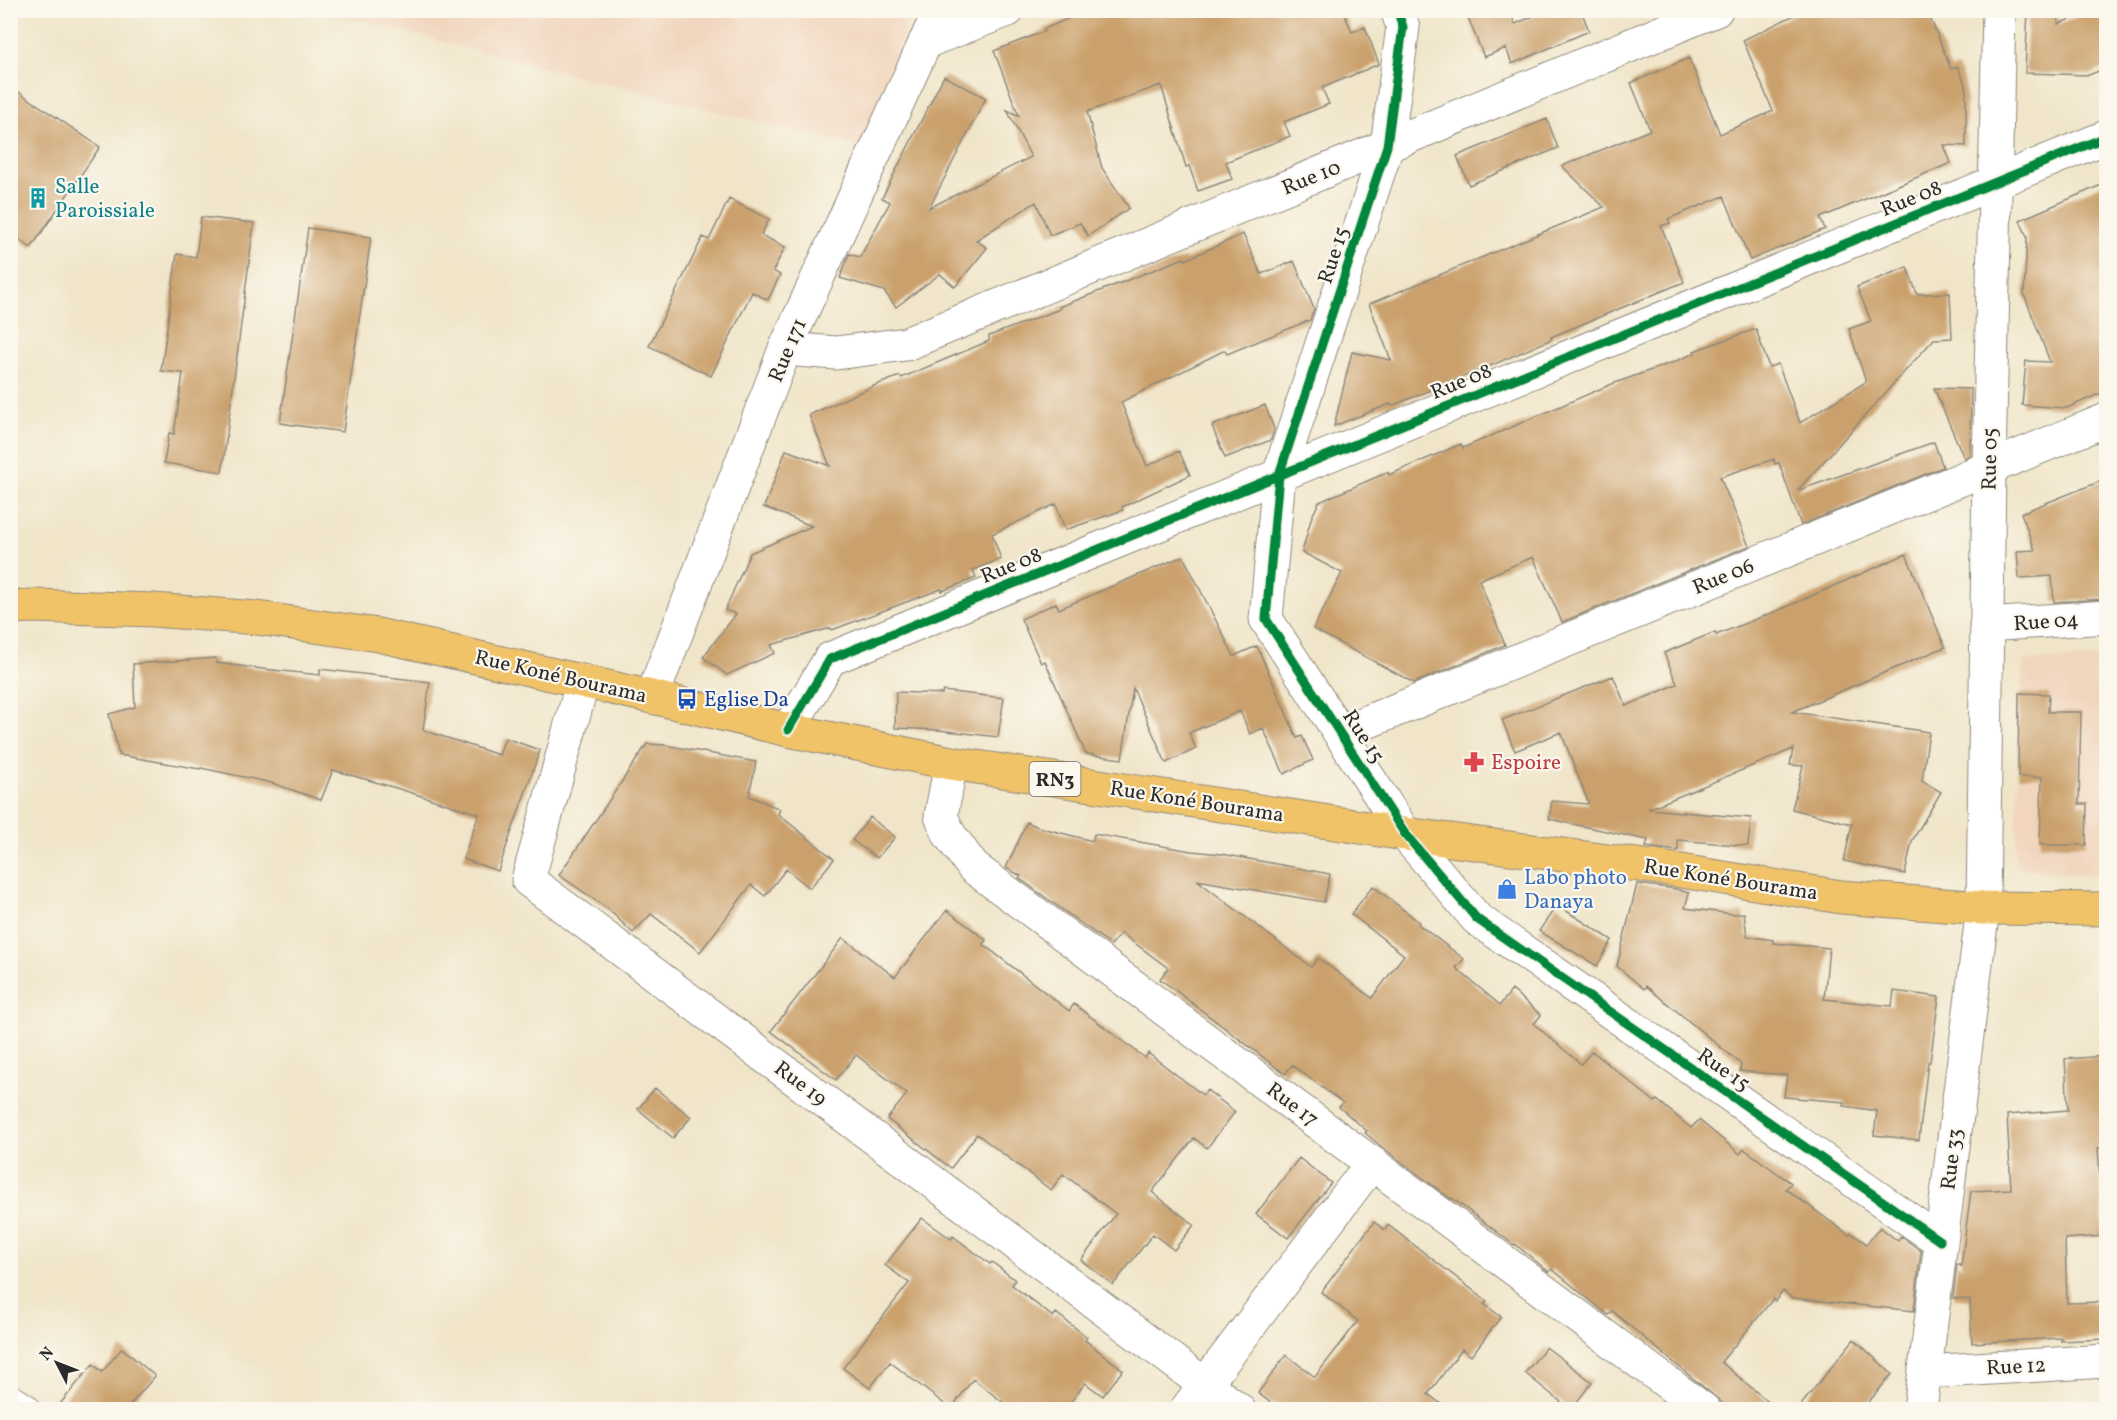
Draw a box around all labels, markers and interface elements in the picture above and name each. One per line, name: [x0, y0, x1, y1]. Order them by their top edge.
street label: Rue 10: [1278, 153, 1345, 203]
place label: Salle Paroissiale: [55, 173, 155, 226]
street label: Rue 08: [1877, 174, 1947, 225]
building icon: Salle Paroissiale: [26, 186, 50, 210]
street label: Rue 15: [1312, 223, 1357, 288]
street label: Rue 171: [762, 314, 815, 387]
street label: Rue 08: [1427, 357, 1497, 408]
street label: Rue 05: [1975, 427, 2006, 491]
street label: Rue 08: [977, 541, 1047, 592]
street label: Rue 06: [1689, 552, 1759, 603]
street label: Rue 04: [2013, 606, 2080, 639]
street label: Rue Koné Bourama: [472, 644, 650, 711]
place label: Eglise Da: [704, 686, 789, 715]
bus stop icon: Eglise Da: [675, 687, 699, 711]
street label: Rue 15: [1335, 704, 1391, 769]
place label: Espoire: [1491, 749, 1561, 778]
pharmacy icon: Espoire: [1462, 750, 1486, 774]
road number: RN3: [1030, 762, 1080, 796]
street label: Rue Koné Bourama: [1108, 774, 1286, 831]
street label: Rue Koné Bourama: [1642, 852, 1820, 909]
place label: Labo photo Danaya: [1524, 864, 1627, 917]
shop icon: Labo photo Danaya: [1495, 877, 1519, 901]
street label: Rue 15: [1691, 1042, 1755, 1099]
street label: Rue 19: [768, 1055, 833, 1114]
street label: Rue 17: [1260, 1076, 1324, 1134]
street label: Rue 33: [1934, 1127, 1971, 1192]
north arrow: [27, 1333, 87, 1393]
text: N: [35, 1342, 60, 1366]
street label: Rue 12: [1985, 1351, 2047, 1384]

